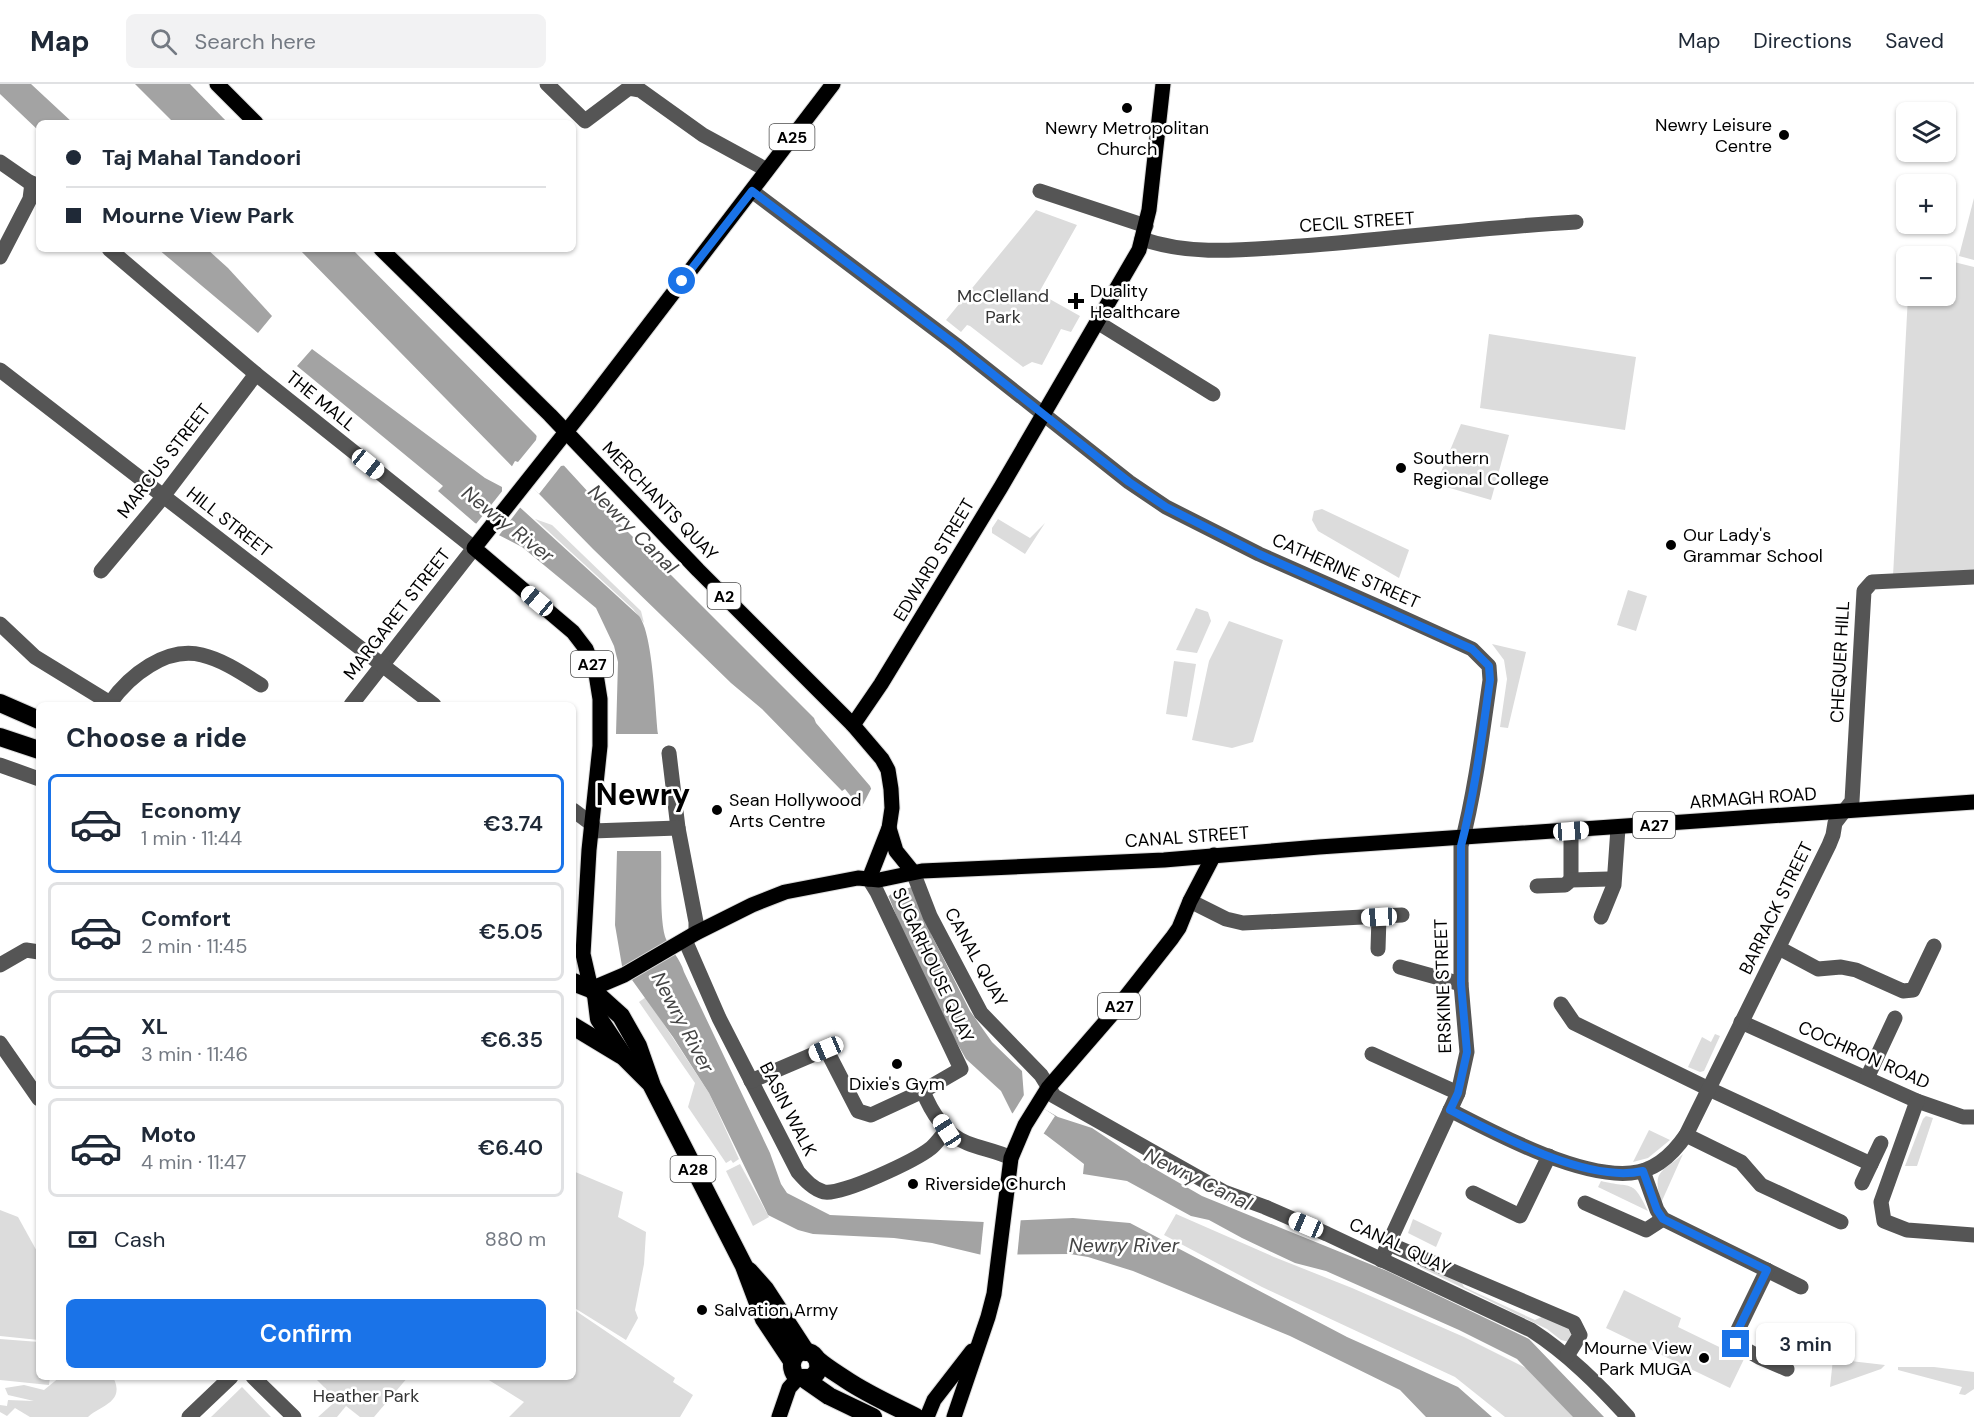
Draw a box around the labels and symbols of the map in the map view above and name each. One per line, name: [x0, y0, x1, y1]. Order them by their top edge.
marker: Newry Metropolitan Church: [1120, 101, 1134, 115]
place label: Newry Leisure Centre: [1655, 113, 1772, 158]
place label: Newry Metropolitan Church: [1045, 116, 1209, 161]
road number: A25: [770, 124, 814, 150]
marker: Newry Leisure Centre: [1777, 128, 1791, 142]
street label: CECIL STREET: [1298, 206, 1416, 238]
route start: [668, 267, 695, 294]
place label: Duality Healthcare: [1090, 279, 1180, 324]
park label: McClelland Park: [957, 284, 1049, 329]
marker: Duality Healthcare: [1067, 292, 1085, 310]
street label: THE MALL: [281, 365, 361, 437]
street label: MARCUS STREET: [112, 399, 216, 523]
street label: MERCHANTS QUAY: [597, 436, 723, 566]
car: [348, 446, 388, 482]
place label: Southern Regional College: [1413, 446, 1549, 491]
marker: Southern Regional College: [1394, 461, 1408, 475]
water label: Newry Canal: [583, 479, 684, 580]
water label: Newry River: [456, 480, 560, 569]
street label: HILL STREET: [182, 481, 276, 563]
street label: EDWARD STREET: [888, 494, 980, 626]
place label: Our Lady's Grammar School: [1683, 523, 1823, 568]
street label: CATHERINE STREET: [1268, 528, 1424, 614]
marker: Our Lady's Grammar School: [1664, 538, 1678, 552]
street label: MARGARET STREET: [338, 543, 456, 685]
car: [517, 583, 557, 619]
road number: A2: [708, 583, 740, 609]
street label: CHEQUER HILL: [1825, 600, 1855, 724]
road number: A27: [571, 651, 613, 677]
district label: Newry: [596, 775, 690, 814]
street label: ARMAGH ROAD: [1688, 782, 1818, 814]
place label: Sean Hollywood Arts Centre: [729, 788, 862, 833]
marker: Sean Hollywood Arts Centre: [710, 803, 724, 817]
road number: A27: [1633, 812, 1675, 838]
street label: CANAL STREET: [1124, 821, 1250, 853]
car: [1552, 821, 1590, 841]
street label: BARRACK STREET: [1733, 838, 1819, 978]
street label: SUGARHOUSE QUAY: [887, 884, 980, 1047]
street label: CANAL QUAY: [939, 903, 1013, 1011]
car: [1361, 907, 1397, 927]
street label: ERSKINE STREET: [1429, 918, 1457, 1054]
water label: Newry River: [646, 967, 721, 1077]
road number: A27: [1098, 993, 1140, 1019]
street label: COCHRON ROAD: [1794, 1015, 1934, 1095]
car: [806, 1034, 846, 1064]
marker: Dixie's Gym: [890, 1057, 904, 1071]
street label: BASIN WALK: [754, 1058, 822, 1161]
place label: Dixie's Gym: [849, 1072, 945, 1096]
car: [930, 1111, 964, 1151]
water label: Newry Canal: [1140, 1142, 1257, 1217]
road number: A28: [670, 1156, 716, 1182]
place label: Riverside Church: [925, 1172, 1066, 1196]
marker: Riverside Church: [906, 1177, 920, 1191]
car: [1286, 1210, 1326, 1240]
street label: CANAL QUAY: [1345, 1212, 1455, 1280]
water label: Newry River: [1069, 1232, 1180, 1258]
place label: Salvation Army: [714, 1298, 838, 1322]
marker: Salvation Army: [695, 1303, 709, 1317]
callout: 3 min: [1757, 1323, 1856, 1365]
route end: [1722, 1330, 1749, 1357]
place label: Mourne View Park MUGA: [1584, 1336, 1692, 1381]
marker: Mourne View Park MUGA: [1697, 1351, 1711, 1365]
park label: Heather Park: [313, 1384, 419, 1408]

